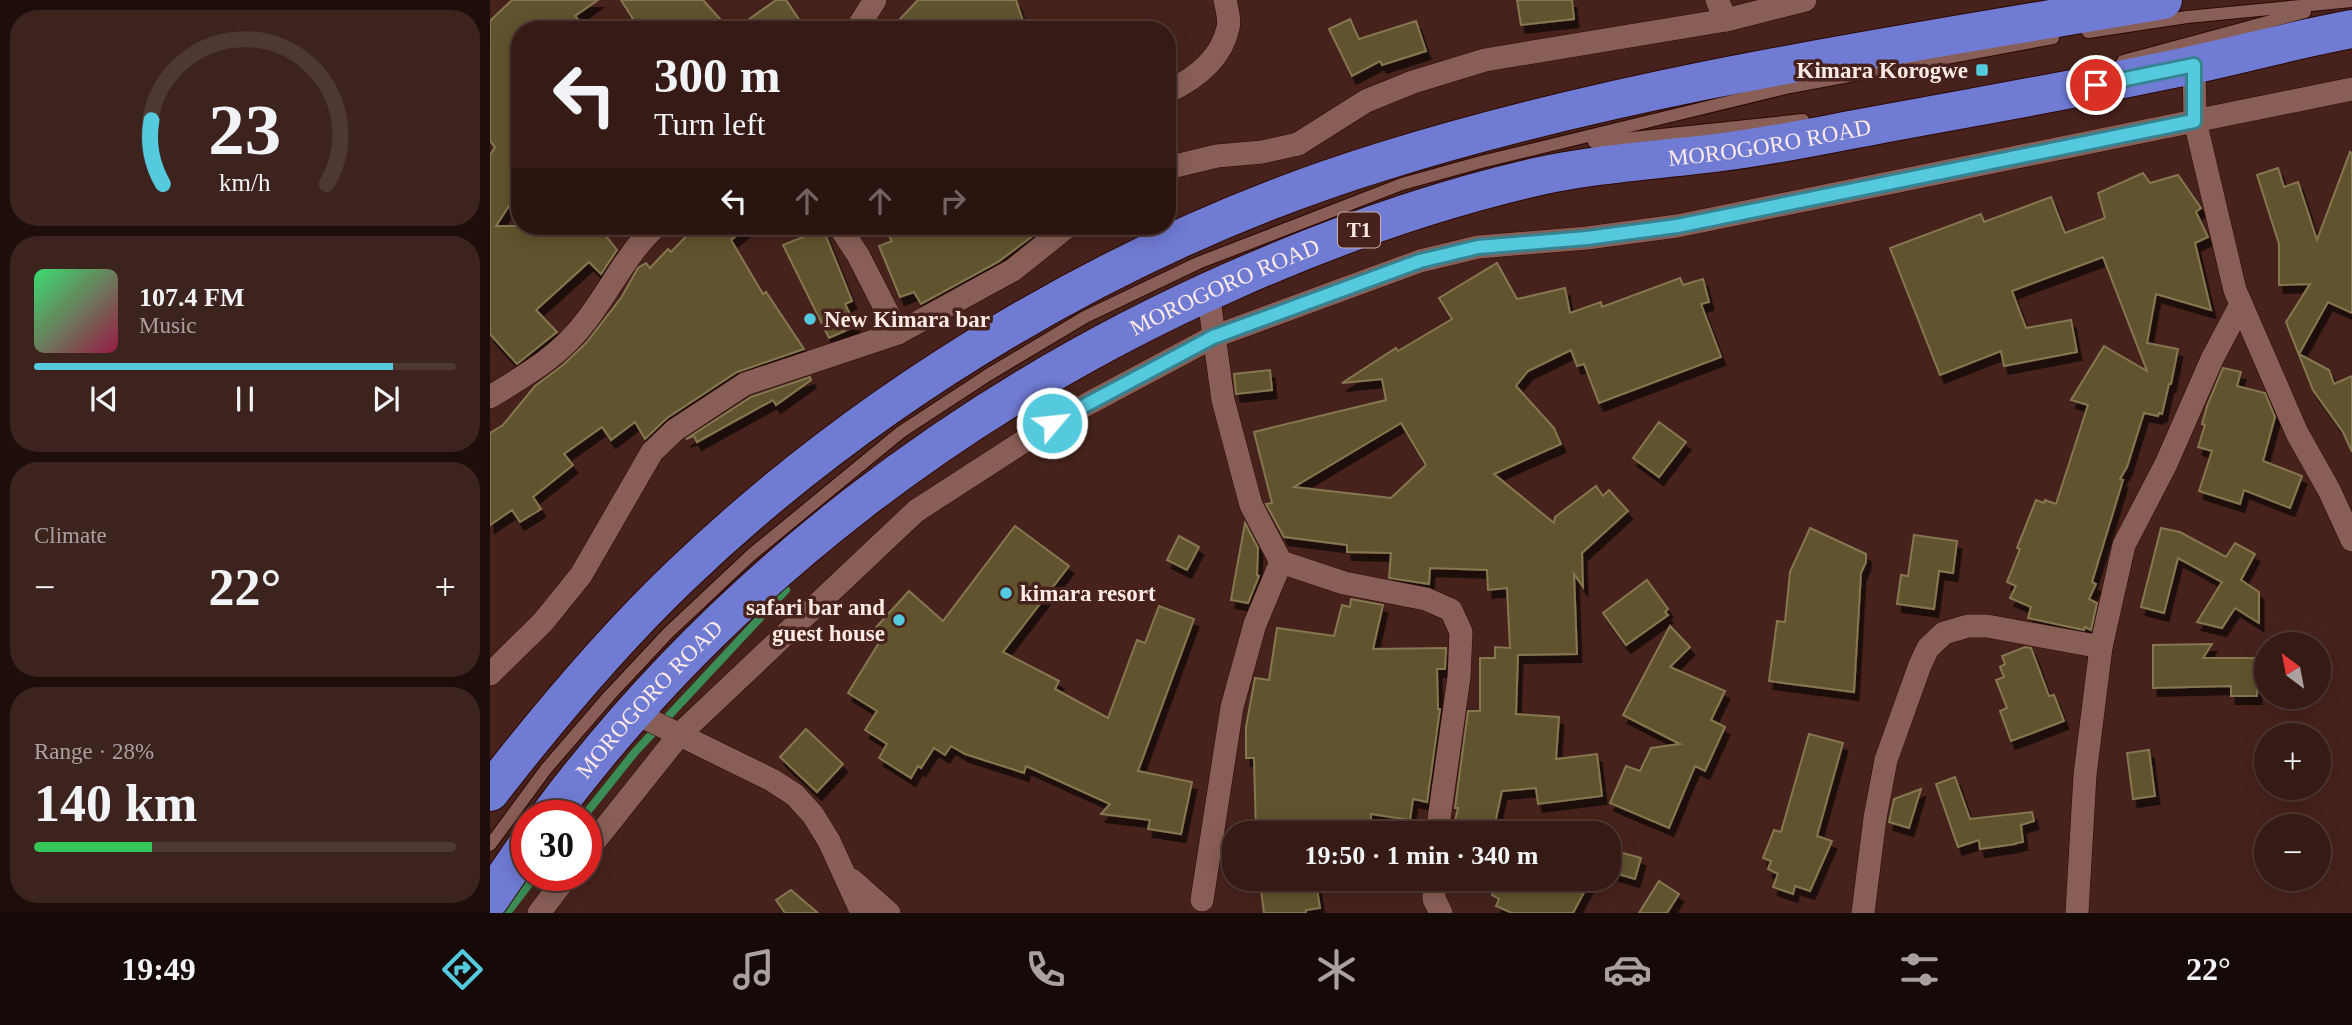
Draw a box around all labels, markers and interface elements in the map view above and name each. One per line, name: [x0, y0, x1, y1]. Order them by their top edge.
text: 300 m: [654, 48, 781, 103]
icon: left: [539, 49, 630, 140]
pin: [2066, 55, 2126, 115]
place label: Kimara Korogwe: [1797, 58, 1968, 83]
marker: Kimara Korogwe: [1974, 62, 1990, 78]
icon: arrive: [2077, 66, 2115, 104]
text: 23: [209, 89, 281, 170]
text: Turn left: [654, 106, 766, 142]
street label: MOROGORO ROAD: [1667, 114, 1873, 171]
text: km/h: [219, 169, 271, 196]
icon: left: [715, 182, 753, 220]
icon: ahead: [788, 182, 826, 220]
icon: ahead: [861, 182, 899, 220]
icon: right: [934, 182, 972, 220]
road number: T1: [1338, 212, 1380, 247]
street label: MOROGORO ROAD: [1126, 233, 1323, 340]
text: 107.4 FM: [139, 283, 244, 312]
place label: New Kimara bar: [824, 307, 990, 332]
marker: New Kimara bar: [802, 311, 818, 327]
text: Music: [139, 313, 197, 338]
icon: previous: [85, 380, 123, 418]
icon: pause: [226, 380, 264, 418]
icon: next: [367, 380, 405, 418]
position arrow: [1015, 386, 1089, 460]
text: Climate: [34, 523, 107, 548]
text: 22°: [209, 559, 281, 616]
text: −: [34, 566, 55, 608]
text: +: [435, 566, 456, 608]
place label: kimara resort: [1020, 581, 1156, 606]
marker: kimara resort: [998, 585, 1014, 601]
place label: safari bar and guest house: [746, 595, 885, 646]
marker: safari bar and guest house: [891, 612, 907, 628]
street label: MOROGORO ROAD: [571, 615, 727, 783]
north arrow: [2254, 632, 2331, 709]
map controls: [2254, 632, 2331, 891]
button: +: [2254, 723, 2331, 800]
text: Range · 28%: [34, 739, 154, 764]
text: 140 km: [34, 775, 197, 832]
speed limit sign: 30: [511, 800, 602, 891]
button: −: [2254, 814, 2331, 891]
text: 19:50 · 1 min · 340 m: [1305, 841, 1539, 870]
icon: directions: [438, 945, 487, 994]
icon: music: [729, 945, 778, 994]
icon: phone: [1021, 945, 1070, 994]
icon: climate: [1312, 945, 1361, 994]
icon: car: [1603, 945, 1652, 994]
icon: filters: [1895, 945, 1944, 994]
text: 19:49: [121, 951, 196, 987]
text: 22°: [2186, 951, 2231, 987]

